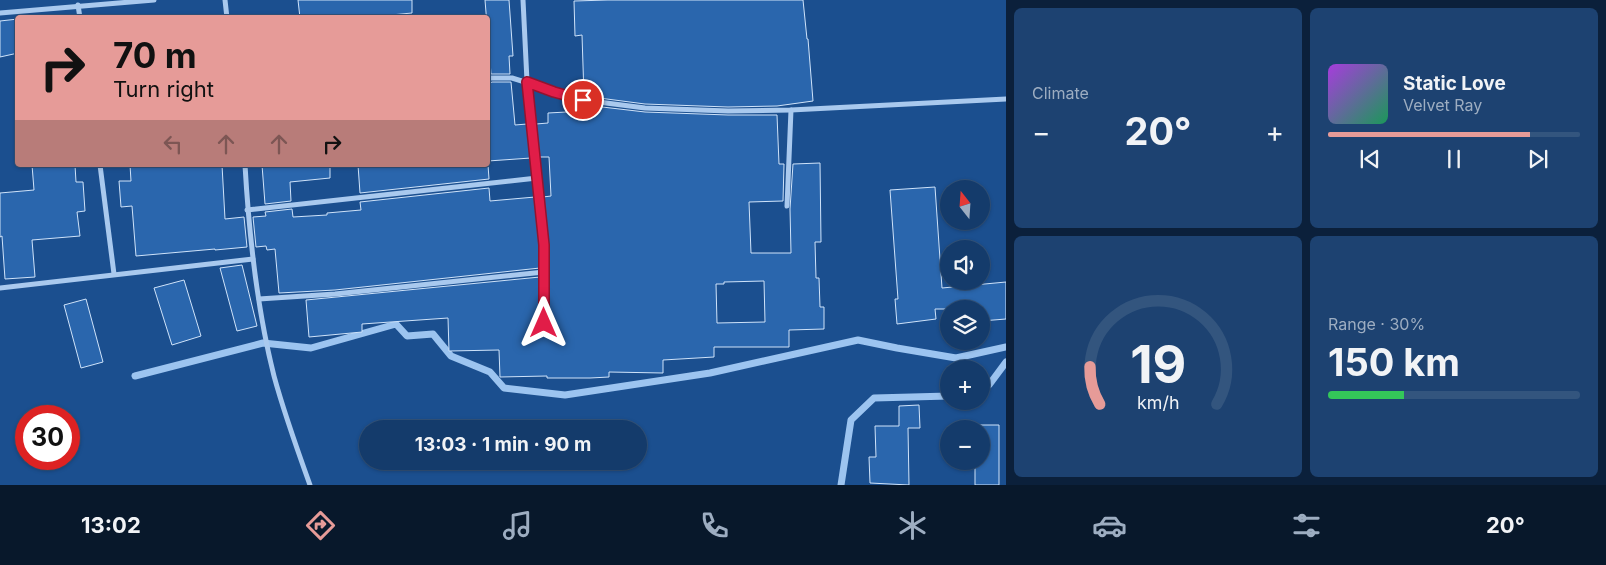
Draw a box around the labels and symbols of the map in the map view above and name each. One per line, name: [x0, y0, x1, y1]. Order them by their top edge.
pin: [562, 79, 604, 121]
north arrow: [940, 180, 990, 230]
position arrow: [517, 296, 569, 348]
speed limit sign: 30: [15, 405, 80, 470]

